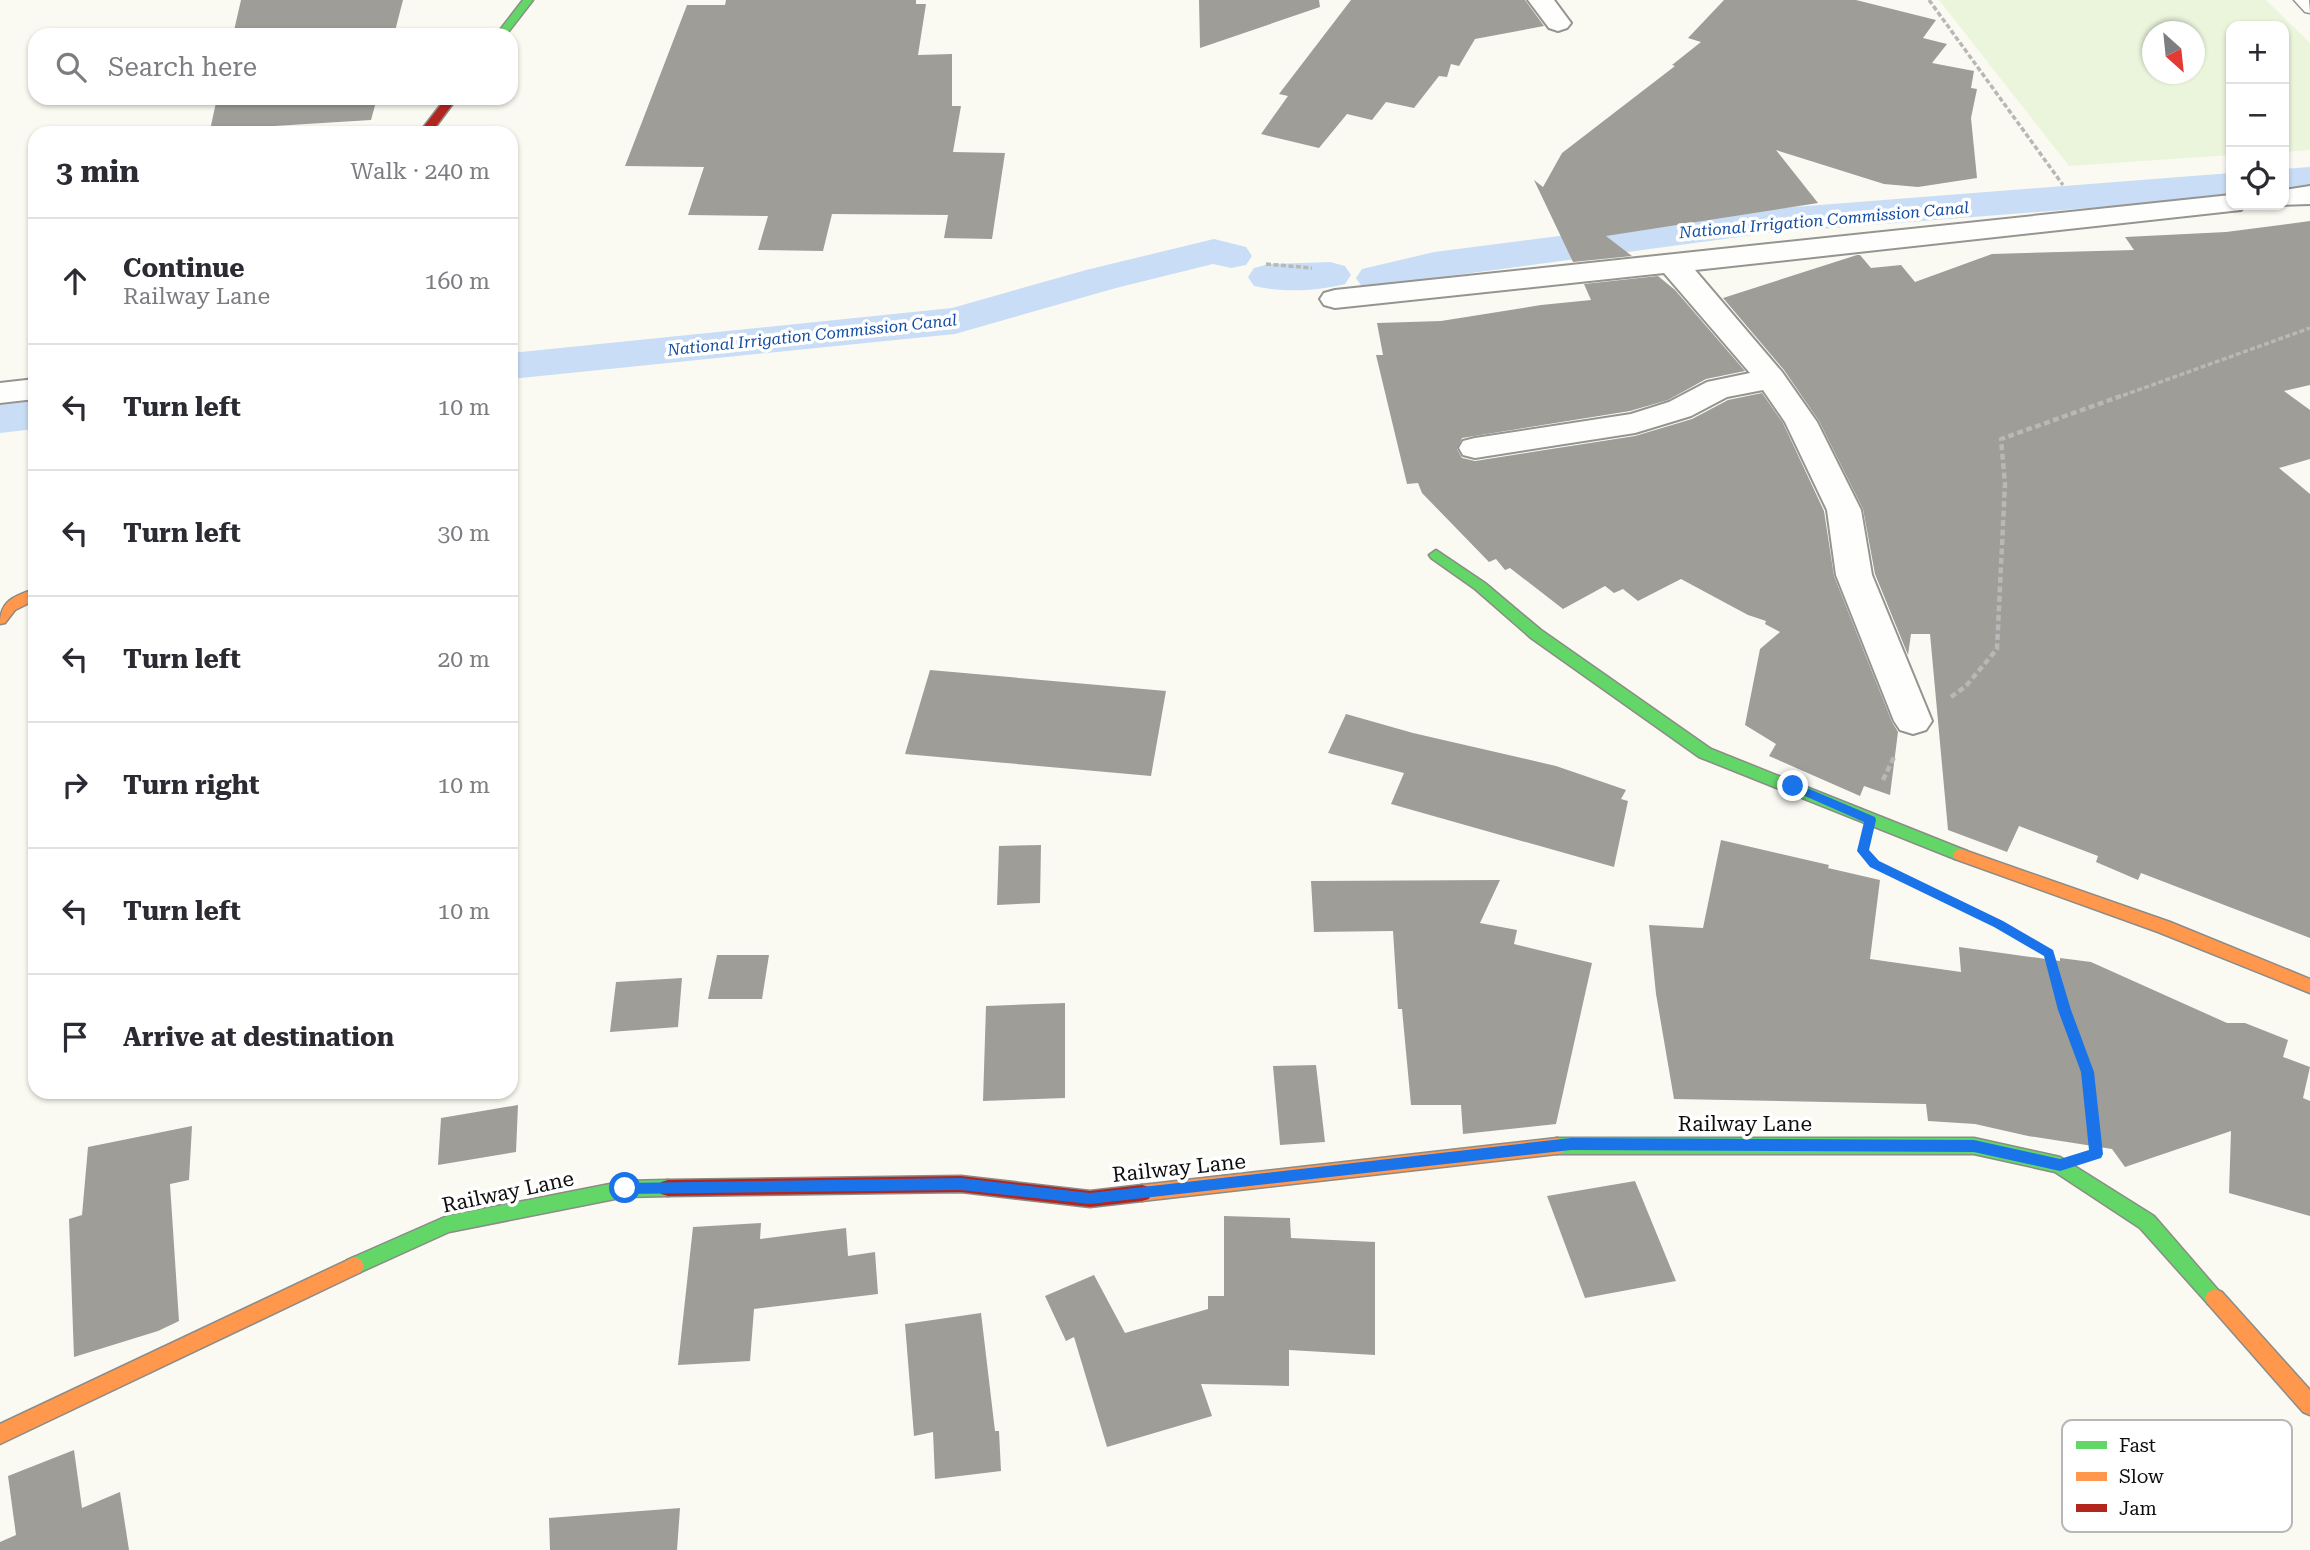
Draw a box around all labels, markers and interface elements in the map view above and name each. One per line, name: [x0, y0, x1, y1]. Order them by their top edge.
north arrow: [2142, 21, 2205, 84]
map controls: [2226, 21, 2289, 210]
button: +: [2226, 21, 2289, 84]
search box: [28, 28, 518, 105]
icon: search: [52, 48, 90, 86]
text: Search here: [108, 52, 257, 82]
button: −: [2226, 84, 2289, 147]
button: locate: [2226, 147, 2289, 210]
text: 3 min: [56, 154, 139, 189]
text: Walk · 240 m: [351, 158, 490, 185]
water label: National Irrigation Commission Canal: [1677, 198, 1970, 242]
text: Continue: [123, 253, 245, 283]
icon: ahead: [56, 262, 94, 300]
text: 160 m: [425, 268, 490, 295]
text: Railway Lane: [123, 283, 270, 310]
water label: National Irrigation Commission Canal: [665, 310, 958, 360]
icon: left: [56, 388, 94, 426]
text: Turn left: [123, 392, 241, 422]
text: 10 m: [437, 394, 490, 421]
icon: left: [56, 514, 94, 552]
text: Turn left: [123, 518, 241, 548]
text: 30 m: [437, 520, 490, 547]
icon: left: [56, 640, 94, 678]
text: Turn left: [123, 644, 241, 674]
text: 20 m: [437, 646, 490, 673]
icon: right: [56, 766, 94, 804]
text: Turn right: [123, 770, 259, 800]
route end: [1777, 770, 1808, 801]
text: 10 m: [437, 772, 490, 799]
icon: left: [56, 892, 94, 930]
text: Turn left: [123, 896, 241, 926]
text: 10 m: [437, 898, 490, 925]
icon: arrive: [56, 1018, 94, 1056]
text: Arrive at destination: [123, 1022, 394, 1052]
street label: Railway Lane: [1678, 1112, 1812, 1136]
street label: Railway Lane: [1111, 1149, 1247, 1187]
street label: Railway Lane: [440, 1166, 576, 1218]
route start: [609, 1172, 640, 1203]
legend: [2062, 1420, 2292, 1532]
text: Fast: [2119, 1434, 2156, 1457]
text: Slow: [2119, 1465, 2164, 1488]
text: Jam: [2119, 1497, 2157, 1520]

